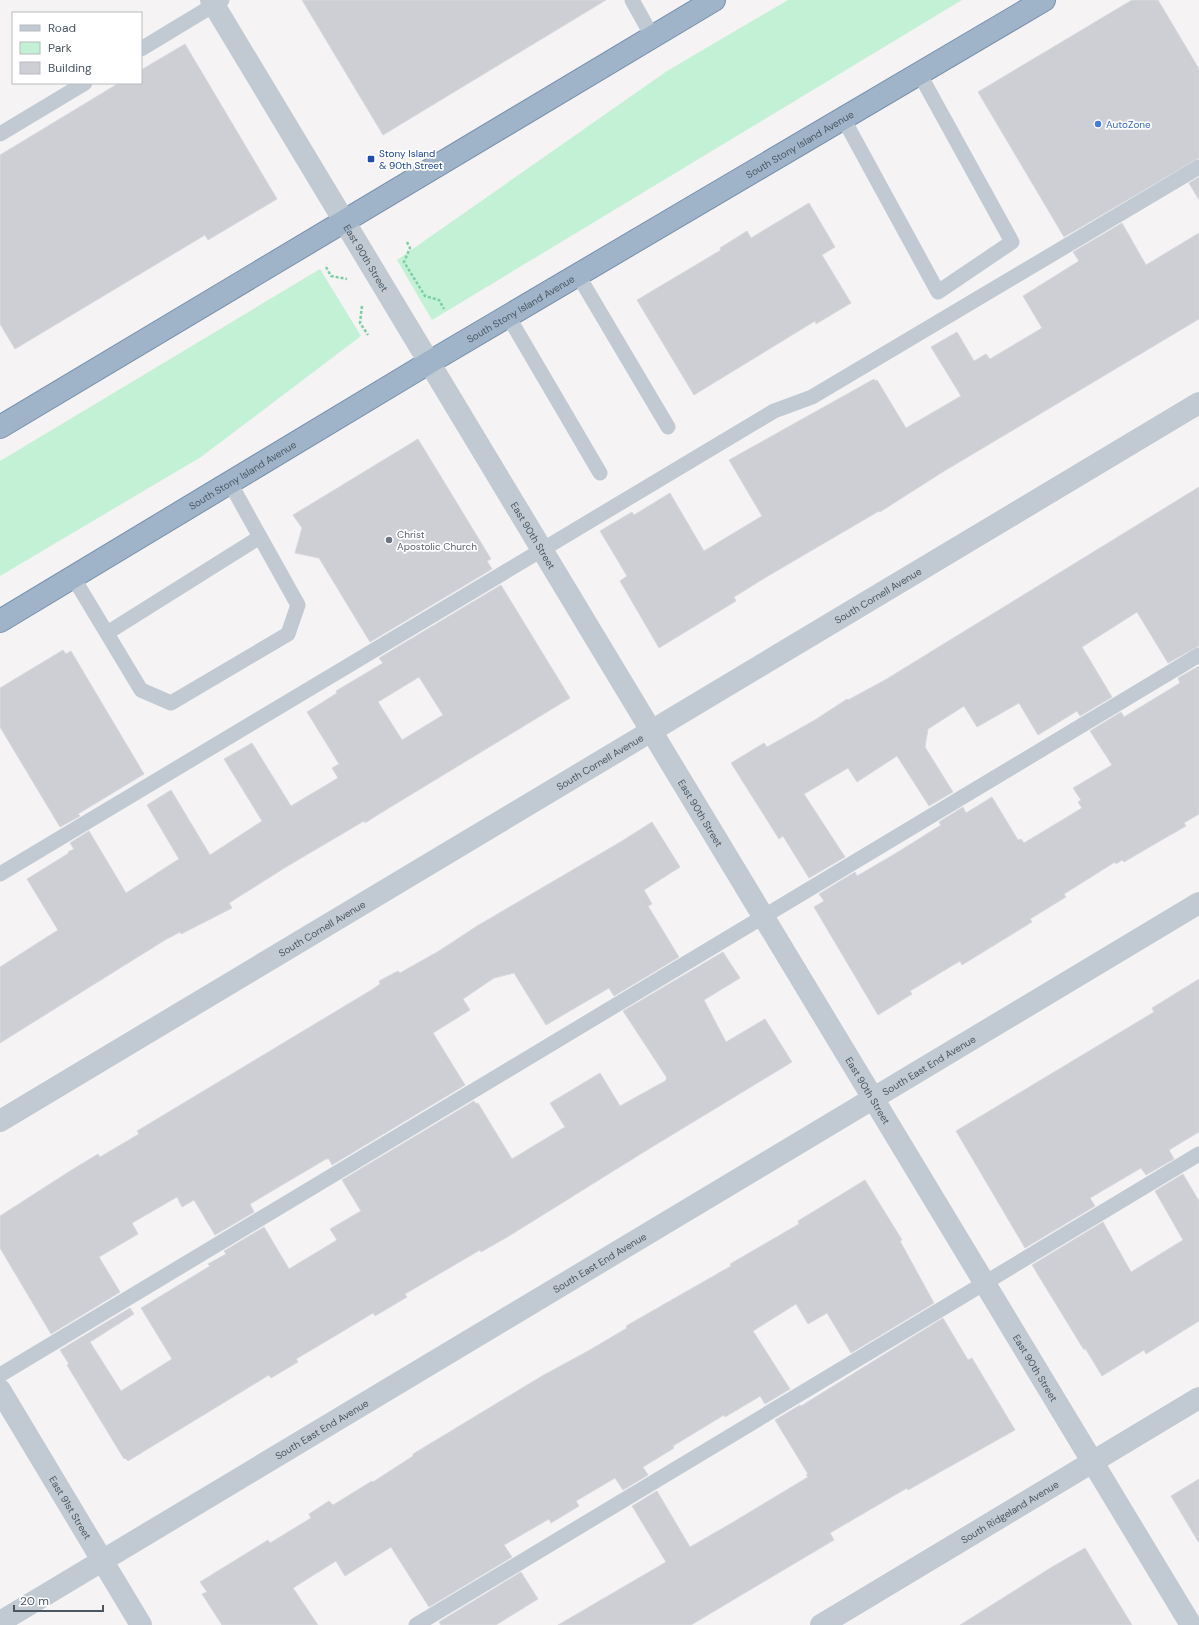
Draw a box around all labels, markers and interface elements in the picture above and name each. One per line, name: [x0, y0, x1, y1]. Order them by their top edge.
legend: [12, 12, 142, 84]
text: Road: [48, 20, 76, 36]
text: Park: [48, 40, 72, 56]
text: Building: [48, 60, 92, 76]
street label: South Stony Island Avenue: [743, 107, 856, 181]
place label: AutoZone: [1106, 118, 1151, 131]
marker: AutoZone: [1093, 119, 1103, 129]
place label: Stony Island & 90th Street: [379, 147, 443, 172]
marker: Stony Island & 90th Street: [366, 154, 376, 164]
street label: East 90th Street: [341, 222, 391, 294]
street label: South Stony Island Avenue: [464, 272, 577, 345]
street label: South Stony Island Avenue: [186, 438, 299, 512]
street label: East 90th Street: [508, 499, 559, 572]
place label: Christ Apostolic Church: [397, 528, 477, 553]
marker: Christ Apostolic Church: [384, 535, 394, 545]
street label: South Cornell Avenue: [832, 564, 924, 626]
street label: South Cornell Avenue: [554, 731, 646, 793]
street label: East 90th Street: [675, 777, 726, 849]
street label: South Cornell Avenue: [276, 897, 368, 959]
street label: South East End Avenue: [880, 1032, 978, 1098]
street label: East 90th Street: [843, 1054, 893, 1127]
street label: South East End Avenue: [550, 1229, 649, 1296]
street label: East 90th Street: [1010, 1332, 1061, 1404]
street label: South East End Avenue: [272, 1396, 371, 1462]
street label: East 91st Street: [47, 1473, 95, 1542]
street label: South Ridgeland Avenue: [958, 1477, 1061, 1546]
scale bar: [14, 1587, 103, 1613]
text: 20 m: [20, 1593, 49, 1609]

